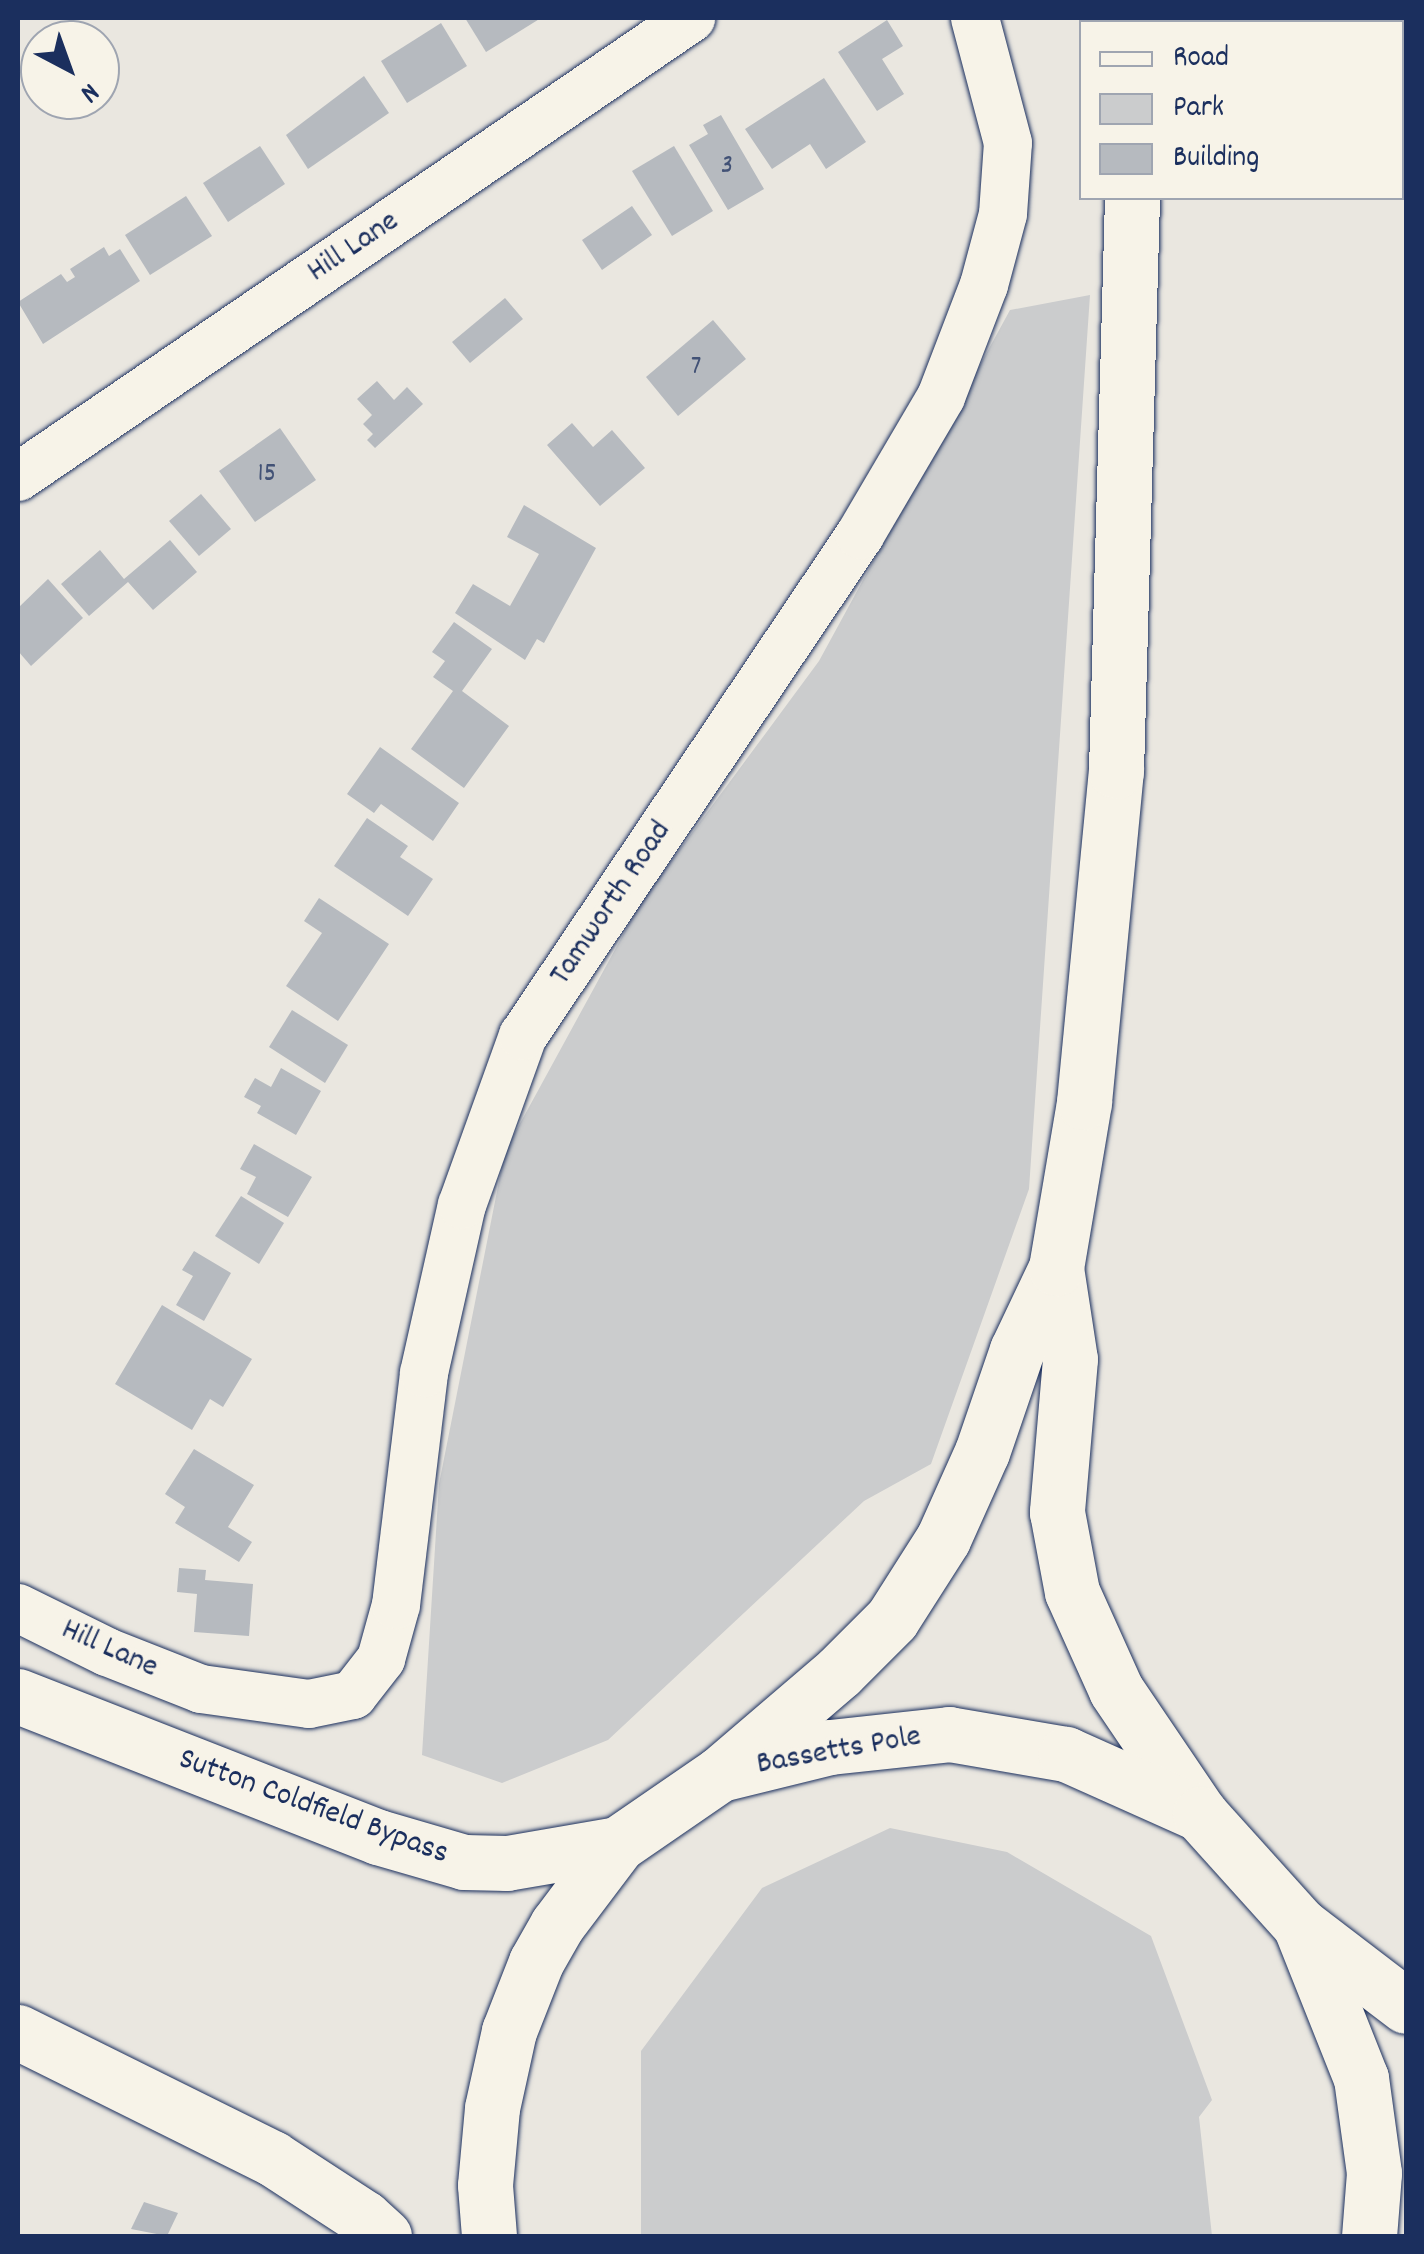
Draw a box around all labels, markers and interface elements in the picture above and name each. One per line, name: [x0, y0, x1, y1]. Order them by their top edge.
north arrow: [20, 20, 120, 120]
legend: [1079, 20, 1404, 200]
text: Road: [1173, 38, 1229, 81]
text: N: [70, 71, 107, 111]
text: Park: [1173, 88, 1224, 131]
text: Building: [1173, 138, 1259, 181]
house number: 3: [721, 150, 733, 184]
street label: Hill Lane: [301, 204, 407, 292]
house number: 7: [691, 351, 701, 385]
house number: 15: [257, 458, 277, 492]
street label: Tamworth Road: [543, 814, 681, 994]
street label: Hill Lane: [55, 1612, 163, 1688]
street label: Bassetts Pole: [754, 1719, 924, 1785]
street label: Sutton Coldfield Bypass: [173, 1741, 453, 1875]

